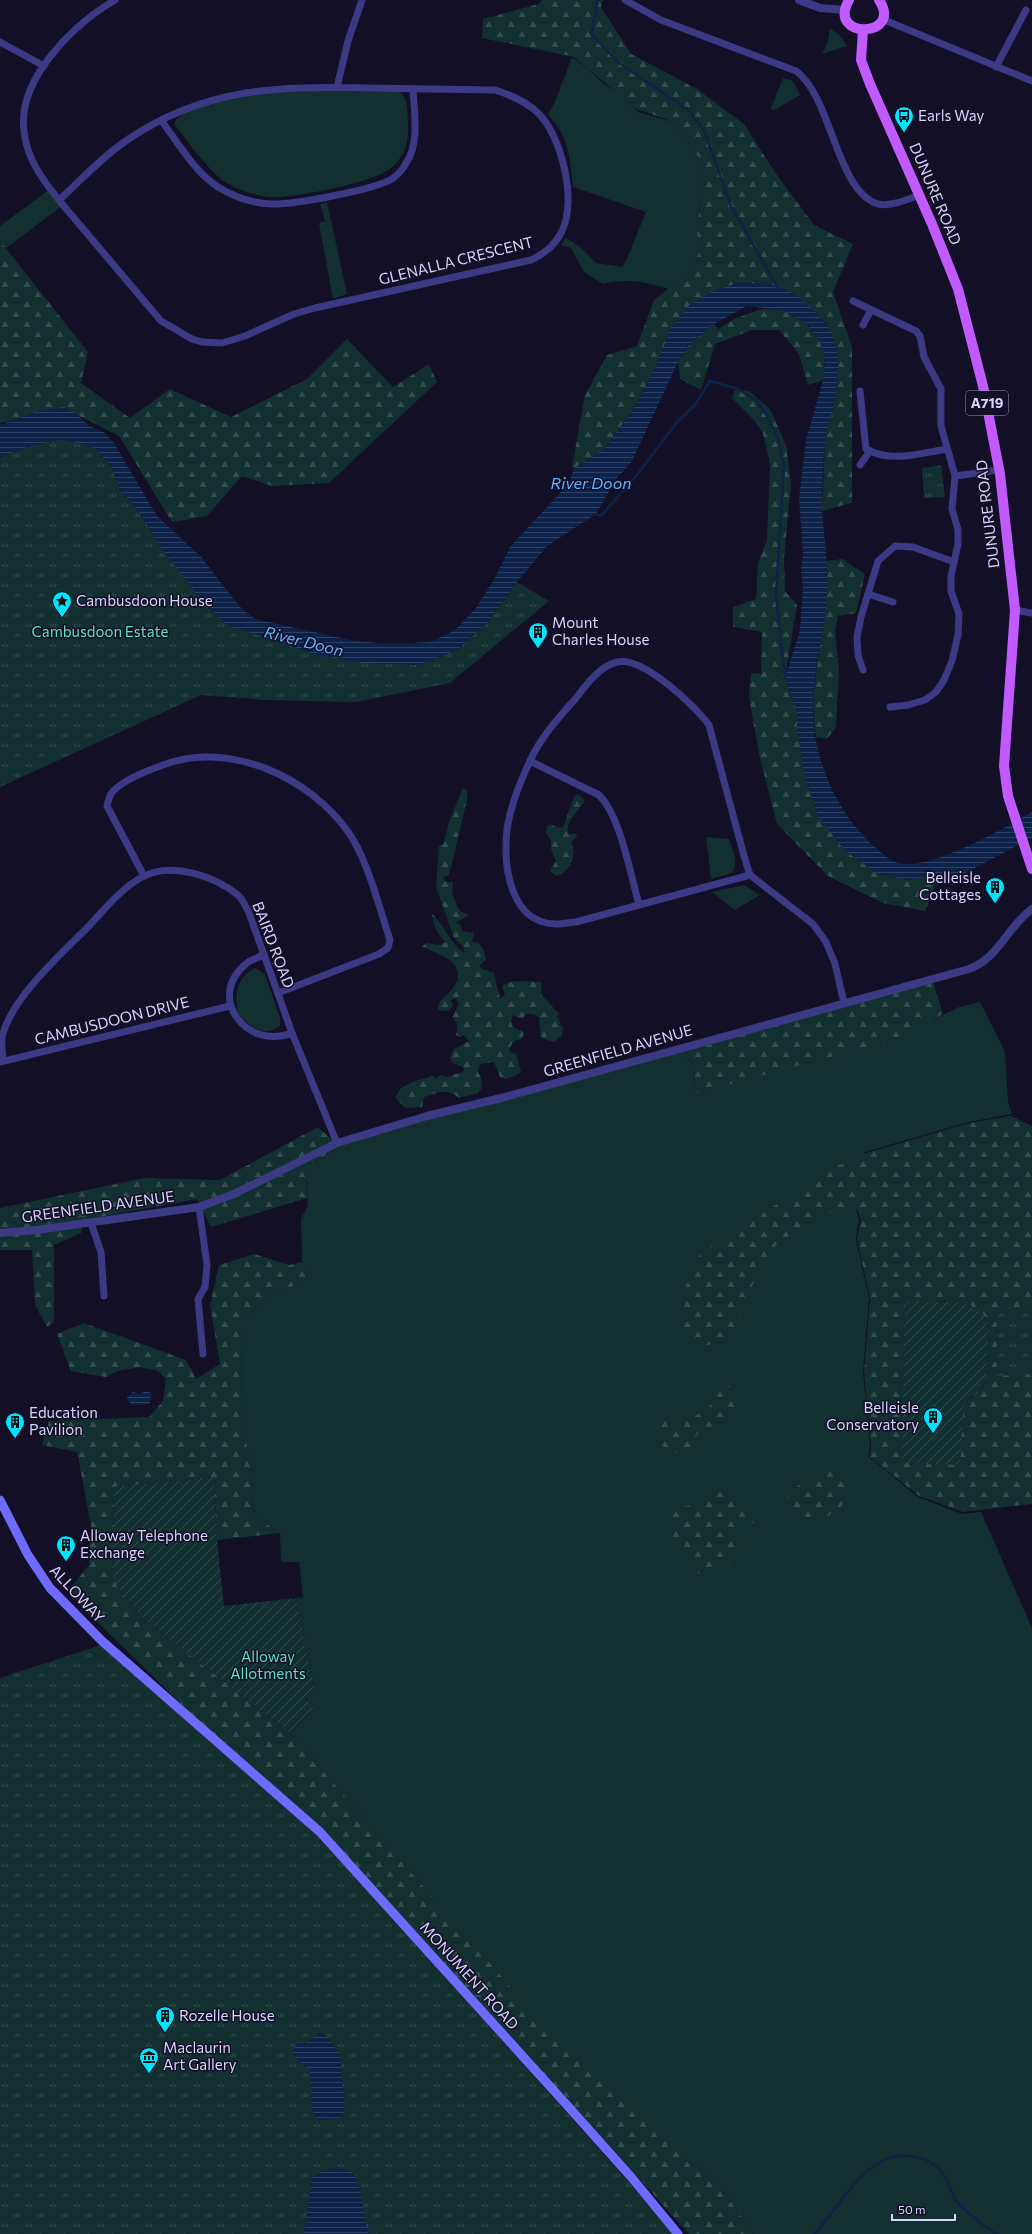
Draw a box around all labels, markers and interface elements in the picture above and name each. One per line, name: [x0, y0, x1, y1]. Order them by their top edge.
bus stop icon: Earls Way: [893, 105, 915, 133]
place label: Earls Way: [918, 106, 984, 124]
street label: DUNURE ROAD: [906, 140, 966, 247]
street label: GLENALLA CRESCENT: [377, 232, 535, 288]
road number: A719: [966, 391, 1008, 415]
street label: DUNURE ROAD: [971, 459, 1003, 569]
water label: River Doon: [551, 473, 631, 492]
place icon: Cambusdoon House: [51, 590, 73, 618]
place label: Cambusdoon House: [76, 591, 213, 609]
place label: Mount Charles House: [552, 613, 650, 648]
building icon: Mount Charles House: [527, 621, 549, 649]
park label: Cambusdoon Estate: [32, 622, 169, 640]
water label: River Doon: [263, 622, 346, 660]
place label: Belleisle Cottages: [919, 868, 981, 903]
building icon: Belleisle Cottages: [984, 876, 1006, 904]
street label: BAIRD ROAD: [249, 899, 299, 990]
street label: CAMBUSDOON DRIVE: [33, 992, 191, 1048]
street label: GREENFIELD AVENUE: [541, 1020, 694, 1080]
street label: GREENFIELD AVENUE: [20, 1186, 175, 1226]
place label: Belleisle Conservatory: [826, 1398, 919, 1433]
place label: Education Pavilion: [29, 1403, 98, 1438]
building icon: Belleisle Conservatory: [922, 1406, 944, 1434]
building icon: Education Pavilion: [4, 1411, 26, 1439]
place label: Alloway Telephone Exchange: [80, 1526, 208, 1561]
building icon: Alloway Telephone Exchange: [55, 1534, 77, 1562]
street label: ALLOWAY: [47, 1561, 109, 1626]
park label: Alloway Allotments: [230, 1647, 306, 1682]
street label: MONUMENT ROAD: [417, 1918, 523, 2033]
building icon: Rozelle House: [154, 2005, 176, 2033]
place label: Rozelle House: [179, 2006, 275, 2024]
place label: Maclaurin Art Gallery: [163, 2038, 237, 2073]
museum icon: Maclaurin Art Gallery: [138, 2046, 160, 2074]
scale bar: [892, 2196, 955, 2222]
text: 50 m: [898, 2202, 926, 2216]

